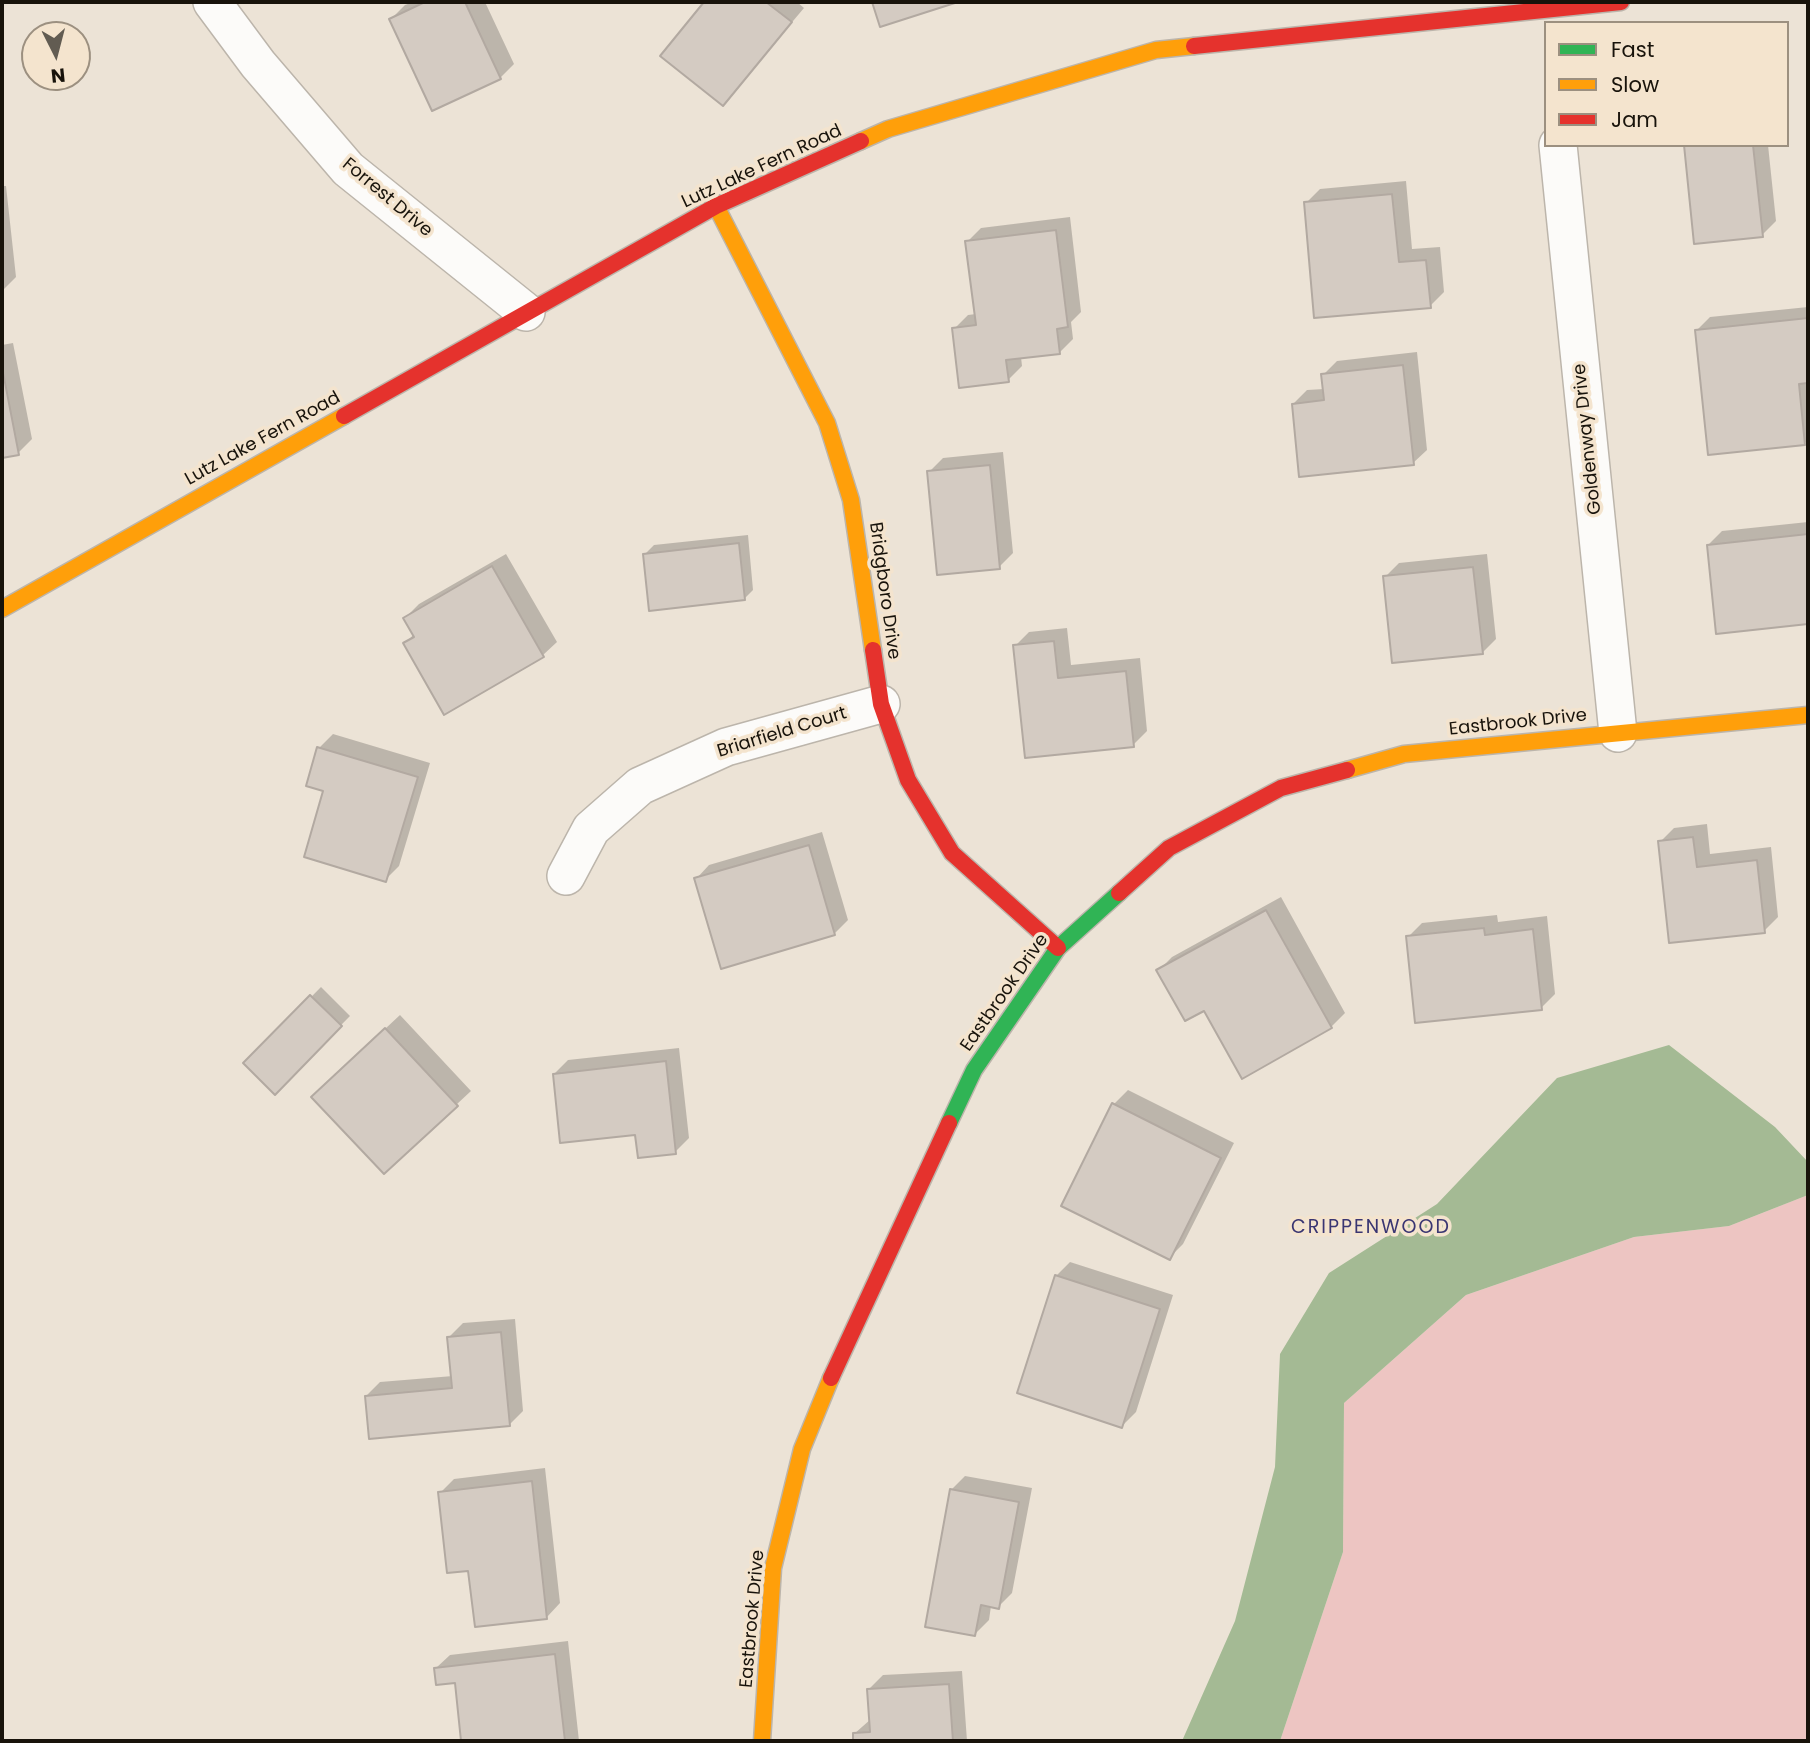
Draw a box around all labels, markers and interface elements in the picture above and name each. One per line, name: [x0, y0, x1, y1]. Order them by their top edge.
north arrow: [21, 21, 91, 91]
legend: [1544, 21, 1789, 147]
text: Fast: [1611, 35, 1654, 64]
text: N: [50, 61, 67, 90]
text: Slow: [1611, 70, 1659, 99]
text: Jam: [1611, 105, 1658, 134]
street label: Lutz Lake Fern Road: [679, 120, 845, 214]
street label: Forrest Drive: [338, 154, 436, 242]
street label: Goldenway Drive: [1569, 362, 1607, 516]
street label: Lutz Lake Fern Road: [182, 387, 344, 491]
street label: Bridgboro Drive: [864, 521, 904, 661]
street label: Briarfield Court: [715, 703, 849, 763]
street label: Eastbrook Drive: [1448, 705, 1588, 741]
street label: Eastbrook Drive: [956, 930, 1054, 1056]
district label: CRIPPENWOOD: [1292, 1217, 1450, 1239]
street label: Eastbrook Drive: [736, 1549, 770, 1689]

